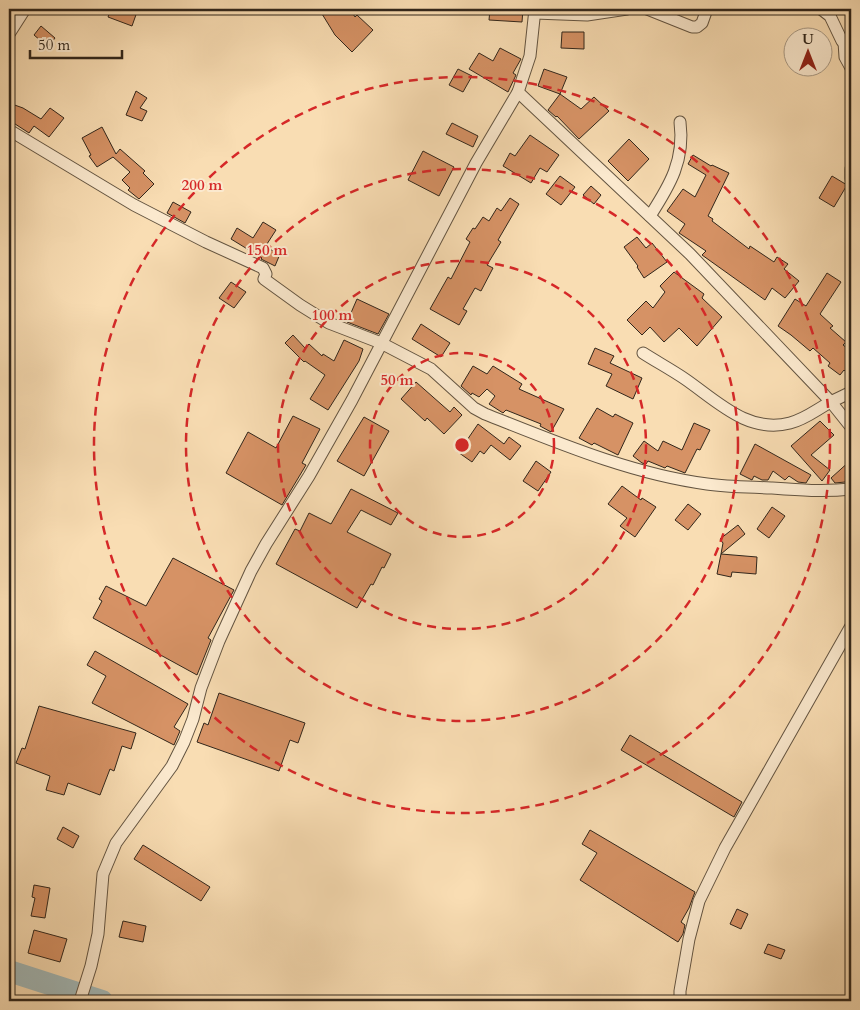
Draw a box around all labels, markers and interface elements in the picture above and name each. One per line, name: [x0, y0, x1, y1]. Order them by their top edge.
scale bar: [30, 28, 122, 60]
north arrow: [782, 28, 832, 78]
text: U: [802, 30, 814, 49]
text: 50 m: [38, 35, 70, 55]
text: 200 m: [182, 175, 223, 195]
text: 150 m: [247, 240, 288, 260]
text: 100 m: [312, 305, 353, 325]
text: 50 m: [380, 370, 414, 390]
centre of rings: [453, 436, 471, 454]

